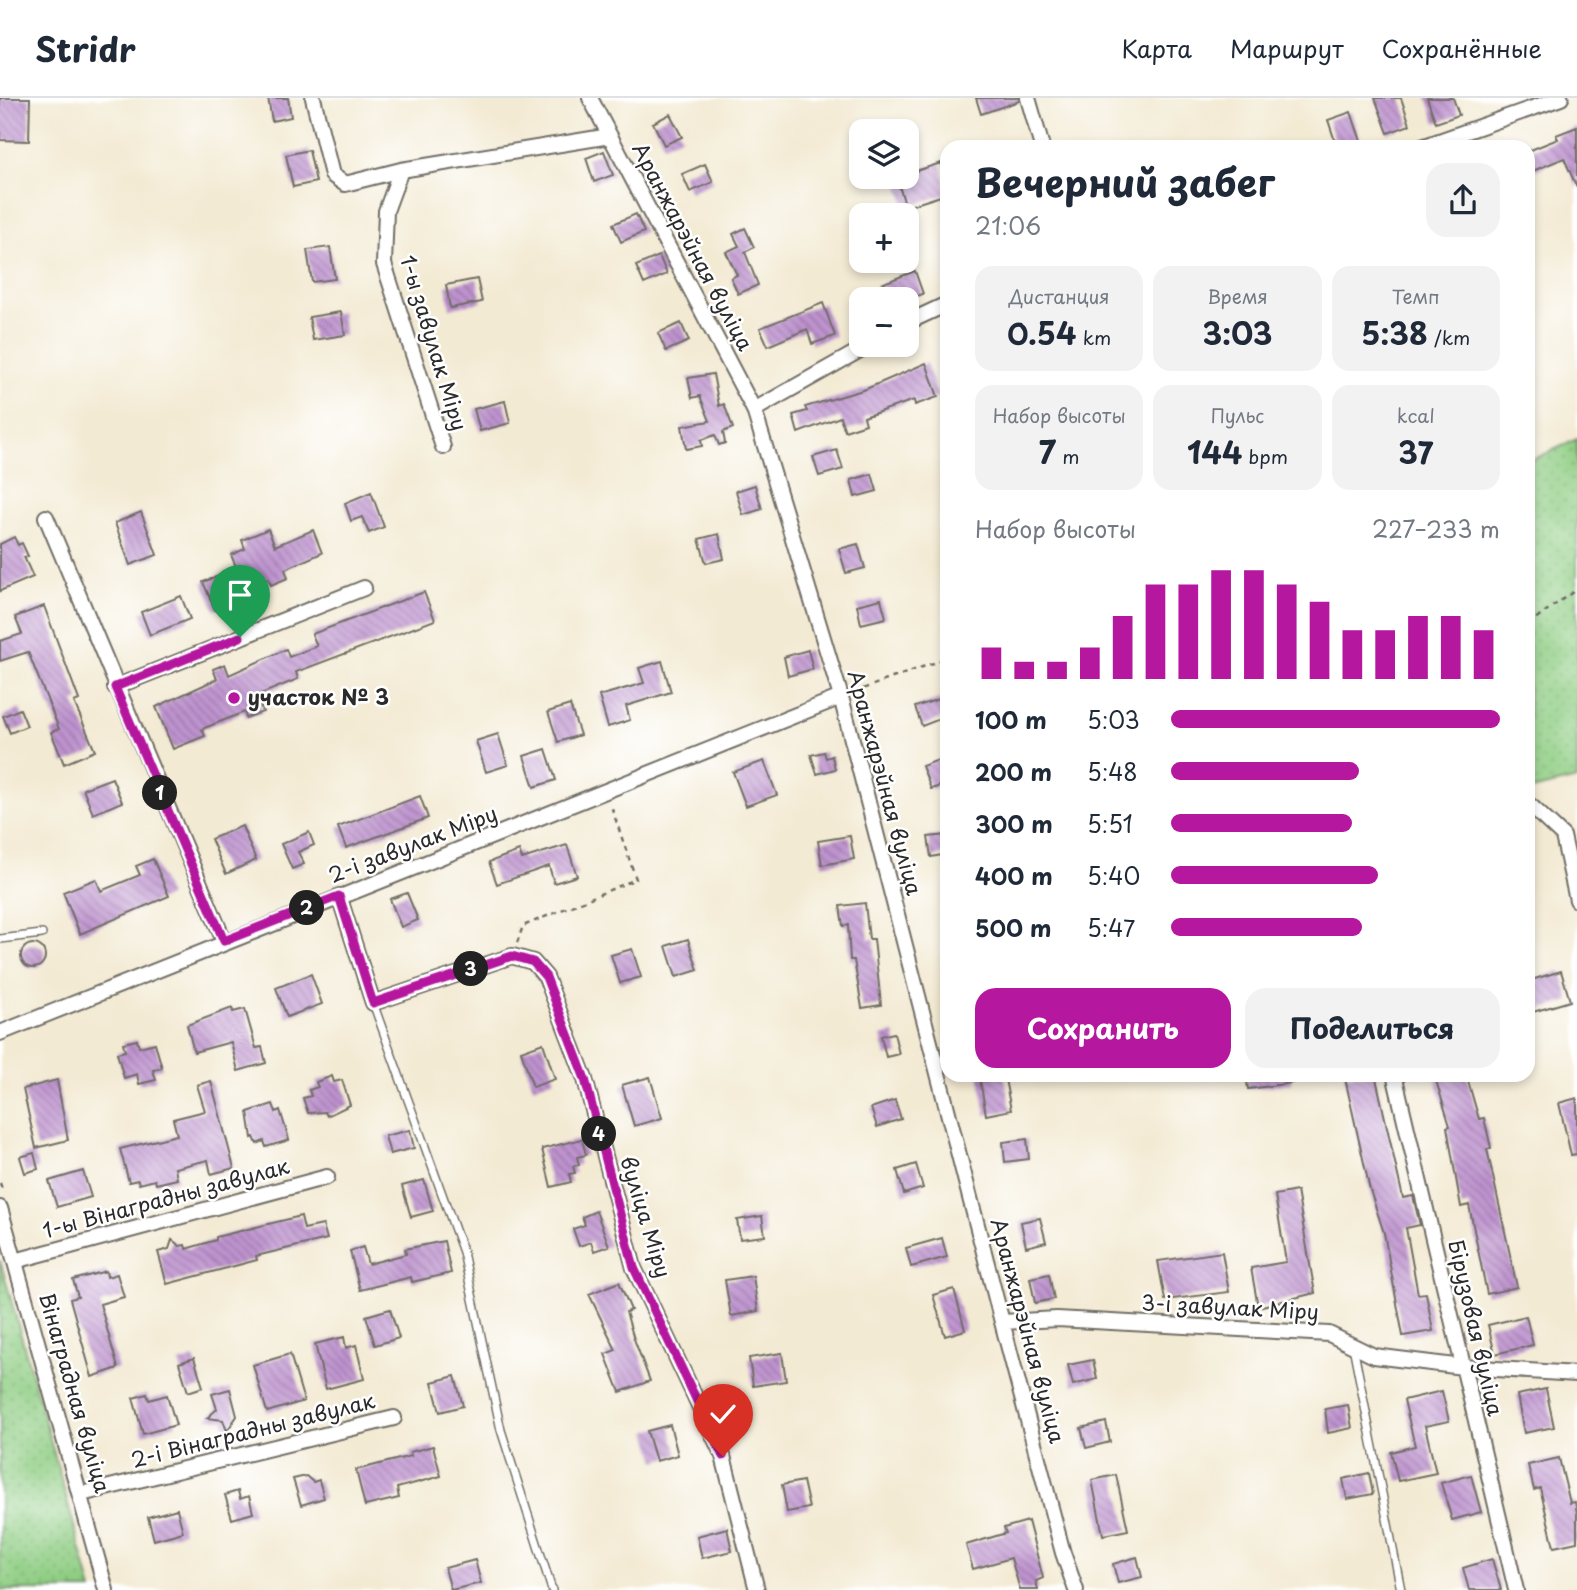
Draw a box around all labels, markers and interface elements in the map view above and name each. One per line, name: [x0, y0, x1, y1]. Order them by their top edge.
text: Stridr: [35, 23, 136, 73]
text: Карта: [1121, 30, 1192, 66]
text: Маршрут: [1230, 30, 1344, 66]
text: Сохранённые: [1382, 30, 1542, 66]
map controls: [849, 119, 919, 357]
button: layers: [849, 119, 919, 189]
street label: Аранжарэйная вуліца: [625, 136, 762, 356]
text: Вечерний забег: [975, 153, 1275, 210]
button: share: [1426, 163, 1500, 237]
button: +: [849, 203, 919, 273]
text: 21:06: [975, 208, 1041, 243]
street label: 1-ы завулак Міру: [393, 251, 477, 434]
text: Дистанция: [1009, 282, 1110, 310]
text: Время: [1207, 282, 1268, 310]
text: Темп: [1392, 282, 1440, 310]
button: −: [849, 287, 919, 357]
text: 0.54: [1007, 310, 1076, 355]
text: 3:03: [1203, 310, 1272, 355]
text: 5:38: [1361, 310, 1428, 355]
text: km: [1076, 323, 1111, 351]
text: /km: [1428, 323, 1470, 351]
text: Набор высоты: [993, 401, 1126, 429]
text: Пульс: [1211, 401, 1264, 429]
text: kcal: [1397, 401, 1435, 429]
text: 7: [1039, 429, 1056, 474]
text: 144: [1187, 429, 1242, 474]
text: 37: [1398, 429, 1433, 474]
text: m: [1056, 442, 1080, 470]
text: bpm: [1242, 442, 1288, 470]
text: Набор высоты: [975, 511, 1136, 546]
text: 227–233 m: [1372, 511, 1500, 546]
pin: [210, 565, 270, 637]
icon: arrive: [221, 576, 259, 614]
street label: Аранжарэйная вуліца: [840, 666, 931, 899]
place label: участок № 3: [248, 680, 389, 712]
marker: участок № 3: [226, 690, 242, 706]
text: 100 m: [975, 702, 1047, 737]
text: 5:03: [1087, 702, 1140, 737]
text: 200 m: [975, 754, 1052, 789]
text: 5:48: [1087, 754, 1138, 789]
pin: 1: [142, 776, 178, 810]
text: 1: [155, 778, 164, 806]
street label: 2-і завулак Міру: [323, 796, 501, 890]
text: 300 m: [975, 806, 1053, 841]
text: 5:51: [1087, 806, 1133, 841]
text: 400 m: [975, 858, 1053, 893]
text: 5:40: [1087, 858, 1140, 893]
pin: 2: [290, 890, 324, 926]
text: 2: [300, 893, 313, 921]
text: 500 m: [975, 910, 1052, 945]
text: 5:47: [1087, 910, 1135, 945]
pin: 3: [454, 952, 489, 986]
text: 3: [464, 954, 477, 982]
button: Сохранить: [975, 988, 1231, 1068]
button: Поделиться: [1245, 988, 1500, 1068]
pin: 4: [582, 1116, 616, 1152]
text: 4: [592, 1119, 605, 1147]
street label: 1-ы Вінаградны завулак: [39, 1149, 293, 1245]
street label: вуліца Міру: [613, 1152, 681, 1281]
street label: Аранжарэйная вуліца: [983, 1214, 1074, 1447]
street label: Бірузовая вуліца: [1441, 1236, 1513, 1419]
street label: 3-і завулак Міру: [1141, 1285, 1320, 1327]
street label: Вінаградная вуліца: [32, 1289, 120, 1497]
street label: 2-і Вінаградны завулак: [127, 1383, 378, 1475]
pin: [693, 1384, 753, 1456]
icon: check: [704, 1395, 742, 1433]

